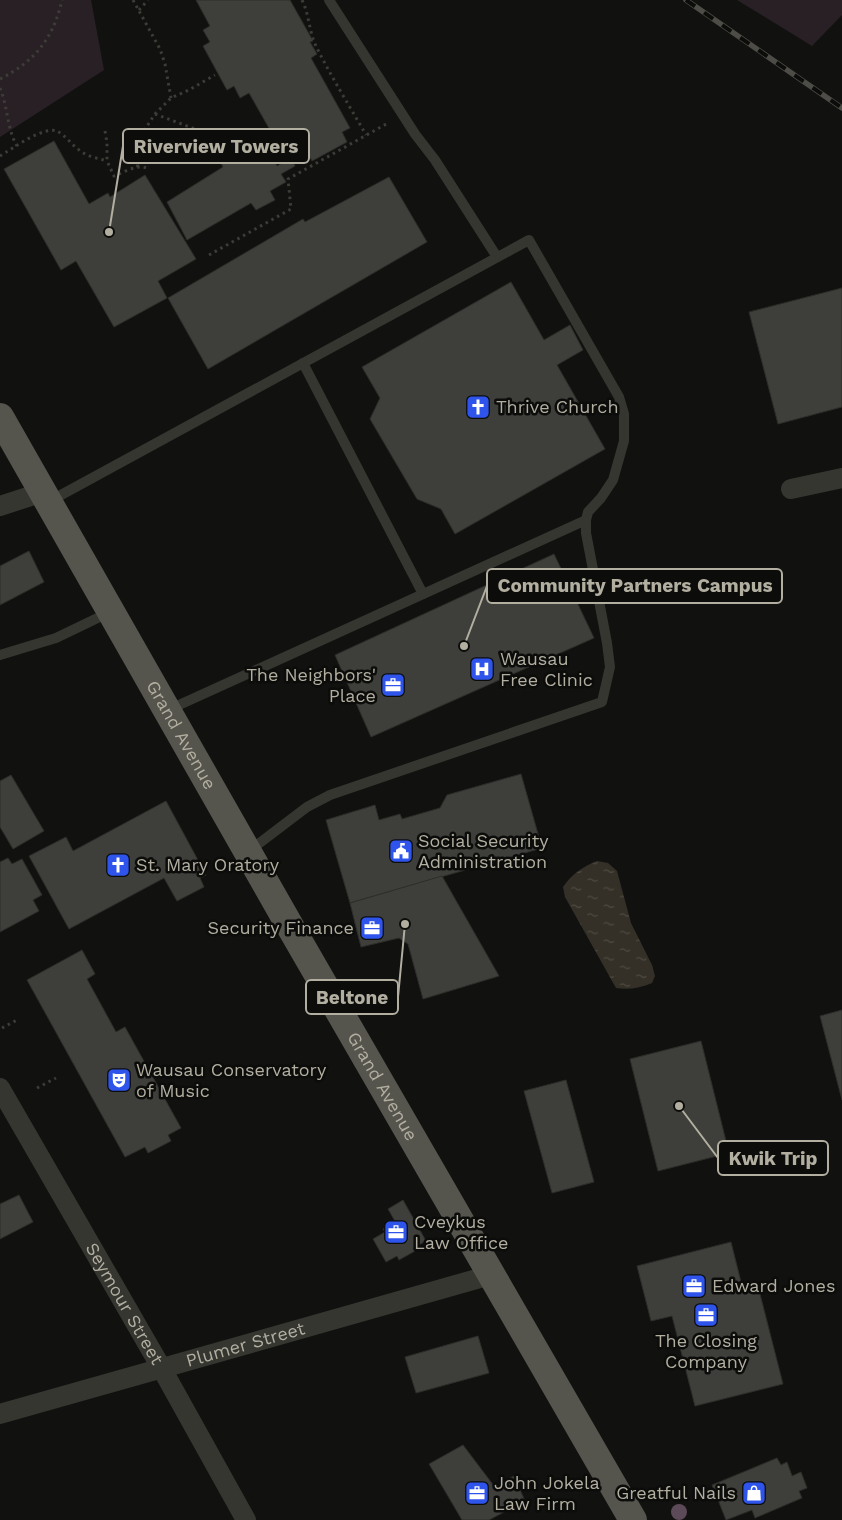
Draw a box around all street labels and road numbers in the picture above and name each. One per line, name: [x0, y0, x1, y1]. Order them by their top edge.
street label: Grand Avenue: [142, 677, 221, 793]
street label: Grand Avenue: [343, 1028, 423, 1144]
street label: Seymour Street: [81, 1239, 168, 1369]
street label: Plumer Street: [183, 1317, 307, 1371]

